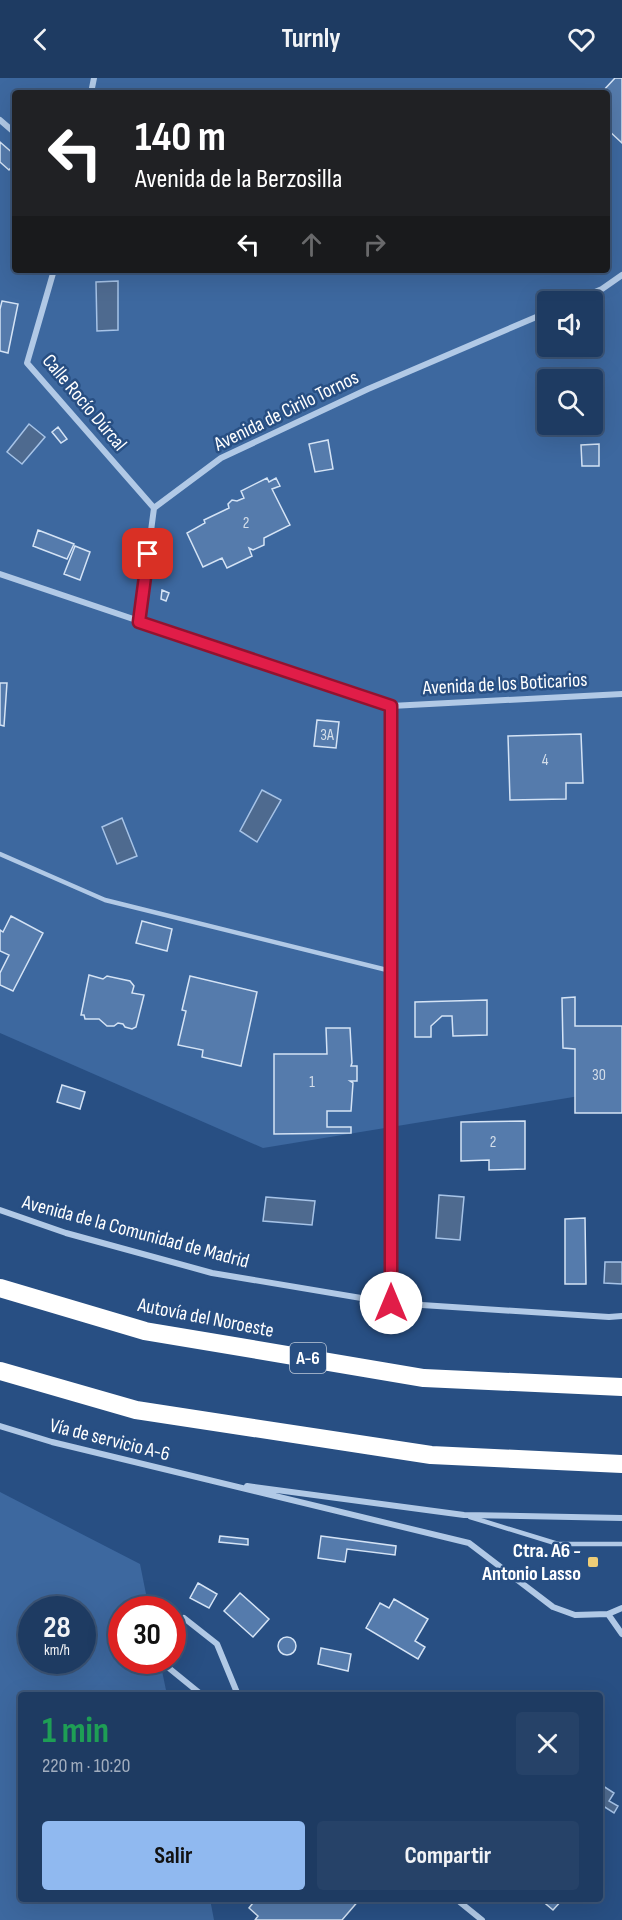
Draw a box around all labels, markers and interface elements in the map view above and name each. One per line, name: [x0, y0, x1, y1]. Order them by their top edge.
icon: back: [24, 23, 57, 56]
text: Turnly: [281, 23, 341, 55]
icon: heart: [565, 23, 598, 56]
text: 140 m: [135, 112, 226, 163]
icon: left: [36, 114, 114, 192]
text: Avenida de la Berzosilla: [135, 163, 342, 195]
icon: left: [232, 228, 265, 261]
icon: ahead: [295, 228, 328, 261]
icon: right: [358, 228, 391, 261]
map controls: [537, 291, 603, 435]
button: sound: [537, 291, 603, 357]
street label: Calle Rocío Dúrcal: [37, 349, 132, 456]
street label: Avenida de Cirilo Tornos: [209, 365, 363, 457]
button: search: [537, 369, 603, 435]
house number: 2: [243, 514, 249, 533]
pin: [122, 528, 173, 579]
icon: arrive: [131, 537, 164, 570]
street label: Avenida de los Boticarios: [421, 668, 588, 700]
house number: 3A: [320, 726, 334, 745]
house number: 4: [542, 751, 549, 770]
house number: 30: [592, 1066, 606, 1085]
house number: 1: [309, 1073, 315, 1092]
house number: 2: [490, 1133, 496, 1152]
street label: Avenida de la Comunidad de Madrid: [19, 1190, 252, 1274]
position arrow: [359, 1271, 423, 1335]
street label: Autovía del Noroeste: [135, 1293, 276, 1343]
road number: A-6: [290, 1343, 326, 1373]
street label: Vía de servicio A-6: [47, 1413, 172, 1467]
place label: Ctra. A6 - Antonio Lasso: [481, 1539, 581, 1586]
marker: Ctra. A6 - Antonio Lasso: [586, 1555, 600, 1569]
speed limit sign: 30: [108, 1596, 186, 1674]
text: 28: [43, 1610, 71, 1646]
text: km/h: [44, 1641, 70, 1660]
text: 1 min: [42, 1710, 109, 1753]
button: close: [516, 1712, 579, 1775]
text: 220 m · 10:20: [42, 1754, 130, 1778]
button: Salir: [42, 1821, 305, 1890]
button: Compartir: [317, 1821, 579, 1890]

